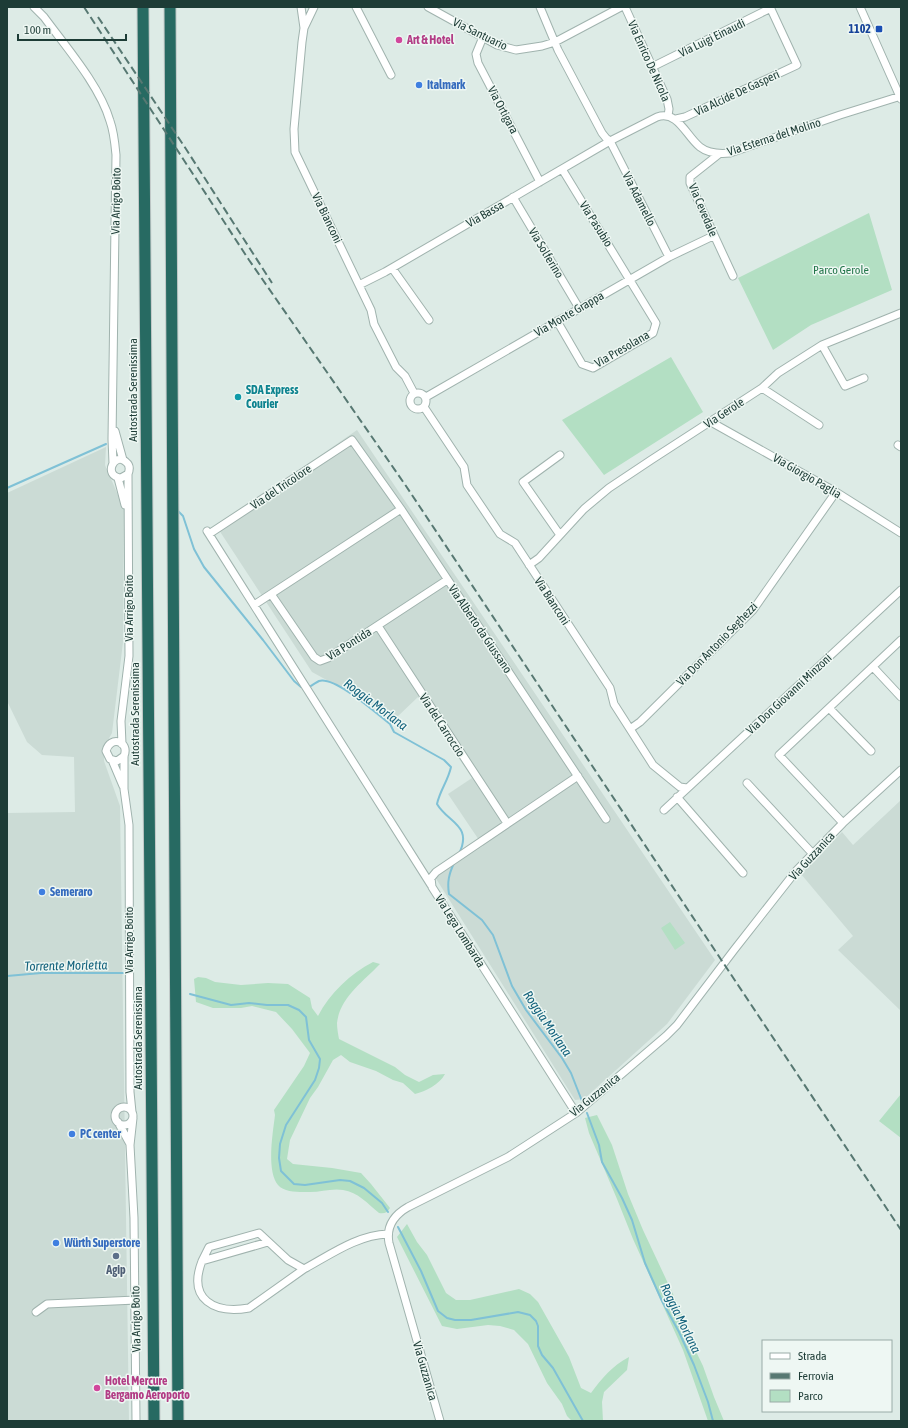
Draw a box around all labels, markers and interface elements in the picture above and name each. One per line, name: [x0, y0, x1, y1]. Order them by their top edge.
street label: Via Santuario: [450, 15, 510, 53]
scale bar: [18, 16, 126, 42]
street label: Via Luigi Einaudi: [677, 16, 747, 60]
street label: Via Enrico De Nicola: [625, 18, 673, 104]
place label: 1102: [848, 22, 871, 36]
text: 100 m: [24, 23, 51, 37]
marker: 1102: [874, 24, 884, 34]
place label: Art & Hotel: [406, 33, 455, 47]
marker: Art & Hotel: [394, 35, 404, 45]
street label: Via Alcide De Gasperi: [692, 67, 782, 119]
place label: Italmark: [427, 78, 466, 92]
marker: Italmark: [414, 80, 424, 90]
street label: Via Ortigara: [485, 84, 521, 136]
street label: Via Esterna del Molino: [725, 115, 823, 159]
street label: Via Arrigo Boito: [108, 167, 124, 235]
street label: Via Adamello: [619, 170, 659, 229]
street label: Via Cevedale: [685, 181, 721, 239]
street label: Via Bianconi: [309, 190, 345, 246]
street label: Via Bassa: [464, 198, 506, 230]
street label: Via Pasubio: [576, 199, 616, 250]
street label: Via Solferino: [526, 225, 567, 281]
park label: Parco Gerole: [813, 263, 869, 277]
street label: Via Monte Grappa: [532, 288, 606, 340]
street label: Via Presolana: [592, 328, 652, 370]
street label: Autostrada Serenissima: [126, 338, 140, 442]
place label: SDA Express Courier: [246, 383, 299, 411]
marker: SDA Express Courier: [233, 392, 243, 402]
street label: Via Gerole: [701, 395, 747, 431]
street label: Via Giorgio Paglia: [770, 451, 844, 501]
street label: Via del Tricolore: [248, 461, 314, 513]
street label: Via Arrigo Boito: [122, 574, 136, 641]
street label: Via Bianconi: [531, 574, 573, 628]
street label: Via Alberto da Giussano: [445, 582, 515, 676]
street label: Via Don Antonio Seghezzi: [674, 599, 760, 689]
street label: Via Pontida: [324, 625, 374, 663]
street label: Via Don Giovanni Minzoni: [743, 651, 835, 737]
street label: Autostrada Serenissima: [128, 662, 142, 766]
water label: Roggia Morlana: [341, 676, 410, 733]
street label: Via del Carroccio: [416, 691, 468, 760]
street label: Via Guzzanica: [786, 829, 838, 883]
place label: Semeraro: [50, 885, 93, 899]
marker: Semeraro: [37, 887, 47, 897]
street label: Via Lega Lombarda: [432, 892, 488, 970]
street label: Via Arrigo Boito: [122, 906, 136, 973]
water label: Torrente Morletta: [24, 957, 108, 974]
street label: Autostrada Serenissima: [131, 986, 145, 1090]
water label: Roggia Morlana: [520, 988, 575, 1059]
street label: Via Guzzanica: [567, 1070, 623, 1120]
place label: PC center: [80, 1127, 121, 1141]
marker: PC center: [67, 1129, 77, 1139]
place label: Würth Superstore: [63, 1236, 141, 1250]
marker: Würth Superstore: [51, 1238, 61, 1248]
marker: Agip: [111, 1251, 121, 1261]
place label: Agip: [105, 1263, 126, 1277]
water label: Roggia Morlana: [657, 1281, 704, 1356]
street label: Via Arrigo Boito: [128, 1285, 144, 1353]
street label: Via Guzzanica: [410, 1340, 440, 1402]
legend: [762, 1340, 892, 1412]
text: Strada: [798, 1349, 827, 1363]
text: Ferrovia: [798, 1369, 834, 1383]
place label: Hotel Mercure Bergamo Aeroporto: [105, 1374, 190, 1402]
marker: Hotel Mercure Bergamo Aeroporto: [92, 1383, 102, 1393]
text: Parco: [798, 1389, 823, 1403]

